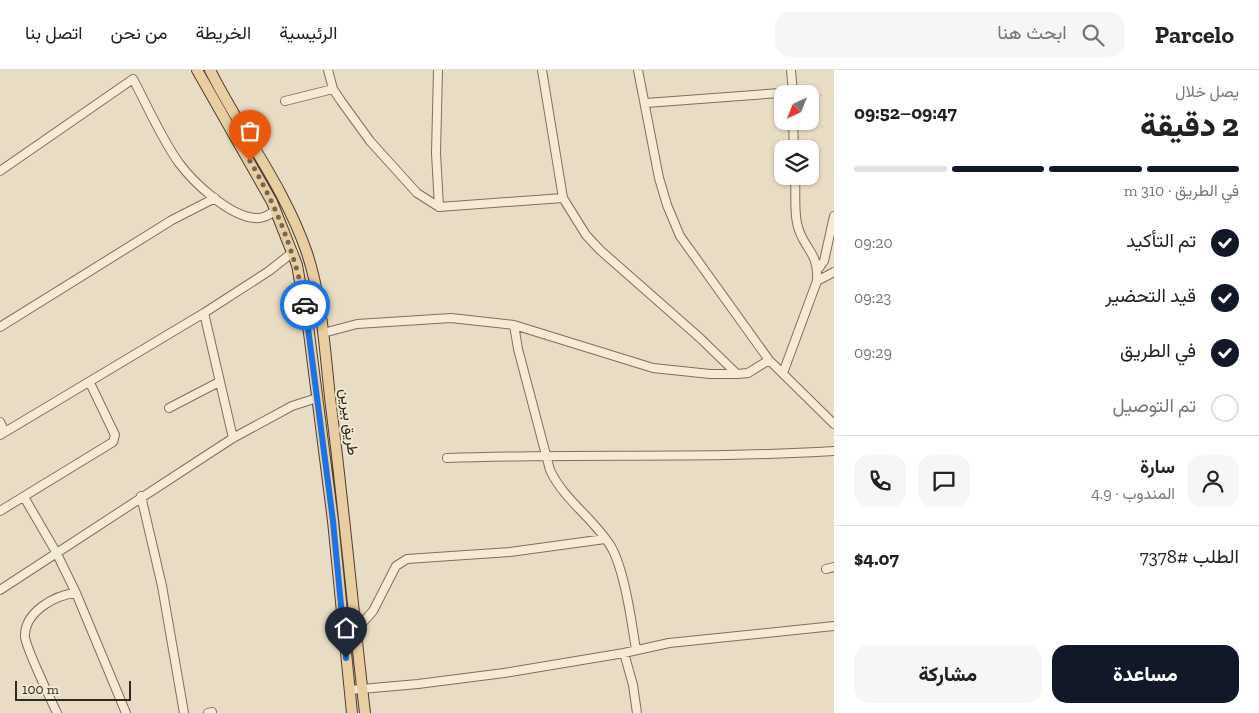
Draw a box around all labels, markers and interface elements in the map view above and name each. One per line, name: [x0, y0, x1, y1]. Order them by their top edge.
search box: [775, 12, 1125, 57]
text: Parcelo: [1155, 20, 1234, 49]
text: ابحث هنا: [997, 21, 1067, 44]
icon: search: [1079, 21, 1107, 49]
text: اتصل بنا: [25, 22, 82, 44]
text: من نحن: [110, 22, 167, 44]
text: الخريطة: [195, 22, 251, 44]
text: الرئيسية: [279, 22, 337, 44]
text: يصل خلال: [1175, 82, 1239, 101]
north arrow: [774, 85, 819, 130]
map controls: [774, 85, 819, 185]
text: 09:47–09:52: [854, 101, 957, 124]
text: 2 دقيقة: [1140, 106, 1239, 144]
pin: [229, 110, 271, 161]
icon: bag: [236, 117, 264, 145]
button: layers: [774, 140, 819, 185]
text: في الطريق · 310 m: [1124, 181, 1239, 200]
text: تم التأكيد: [1126, 229, 1196, 252]
icon: check: [1211, 229, 1239, 257]
text: 09:20: [854, 233, 893, 252]
courier: [280, 280, 330, 330]
text: قيد التحضير: [1105, 284, 1196, 307]
icon: check: [1211, 284, 1239, 312]
text: 09:23: [854, 288, 891, 307]
icon: car: [291, 291, 319, 319]
text: في الطريق: [1120, 339, 1196, 362]
icon: check: [1211, 339, 1239, 367]
text: 09:29: [854, 343, 892, 362]
street label: طريق بيرين: [335, 387, 362, 457]
text: تم التوصيل: [1113, 394, 1196, 417]
button: phone: [854, 455, 906, 507]
button: chat: [918, 455, 970, 507]
text: سارة: [1140, 455, 1175, 478]
button: person: [1187, 455, 1239, 507]
text: المندوب · 4.9: [1091, 484, 1175, 503]
text: الطلب #7378: [1140, 545, 1239, 568]
text: $4.07: [854, 547, 899, 570]
pin: [325, 607, 367, 658]
icon: home: [332, 614, 360, 642]
button: مشاركة: [854, 645, 1042, 703]
button: مساعدة: [1052, 645, 1239, 703]
scale bar: [15, 678, 131, 701]
text: 100 m: [22, 681, 59, 698]

